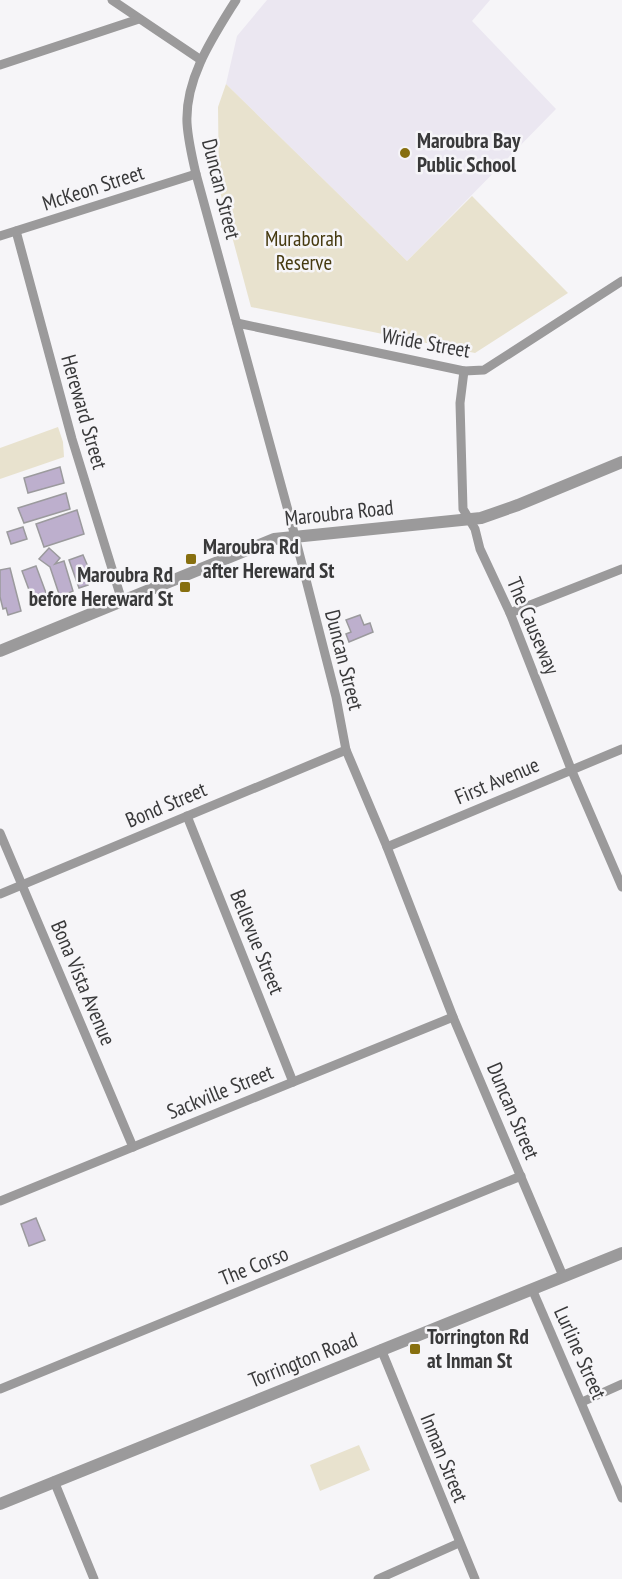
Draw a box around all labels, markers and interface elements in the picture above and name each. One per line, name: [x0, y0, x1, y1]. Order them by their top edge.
place label: Maroubra Bay Public School: [417, 127, 521, 178]
street label: Duncan Street: [196, 136, 247, 242]
marker: Maroubra Bay Public School: [398, 146, 412, 160]
street label: McKeon Street: [39, 158, 147, 217]
park label: Muraborah Reserve: [265, 225, 343, 276]
street label: Wride Street: [380, 321, 473, 364]
street label: Hereward Street: [55, 352, 114, 472]
street label: Maroubra Road: [283, 493, 395, 532]
place label: Maroubra Rd after Hereward St: [203, 533, 334, 584]
marker: Maroubra Rd after Hereward St: [184, 552, 198, 566]
place label: Maroubra Rd before Hereward St: [29, 561, 173, 612]
street label: The Causeway: [501, 573, 566, 679]
marker: Maroubra Rd before Hereward St: [178, 580, 192, 594]
street label: Duncan Street: [319, 607, 370, 713]
street label: First Avenue: [451, 751, 543, 810]
street label: Bond Street: [121, 775, 210, 834]
street label: Bellevue Street: [224, 886, 291, 998]
street label: Bona Vista Avenue: [45, 916, 122, 1049]
street label: Sackville Street: [163, 1058, 277, 1125]
street label: Duncan Street: [481, 1058, 546, 1163]
street label: The Corso: [215, 1240, 292, 1291]
street label: Lurline Street: [548, 1302, 613, 1404]
place label: Torrington Rd at Inman St: [427, 1323, 529, 1374]
street label: Torrington Road: [245, 1326, 361, 1394]
marker: Torrington Rd at Inman St: [408, 1342, 422, 1356]
street label: Inman Street: [414, 1409, 475, 1506]

